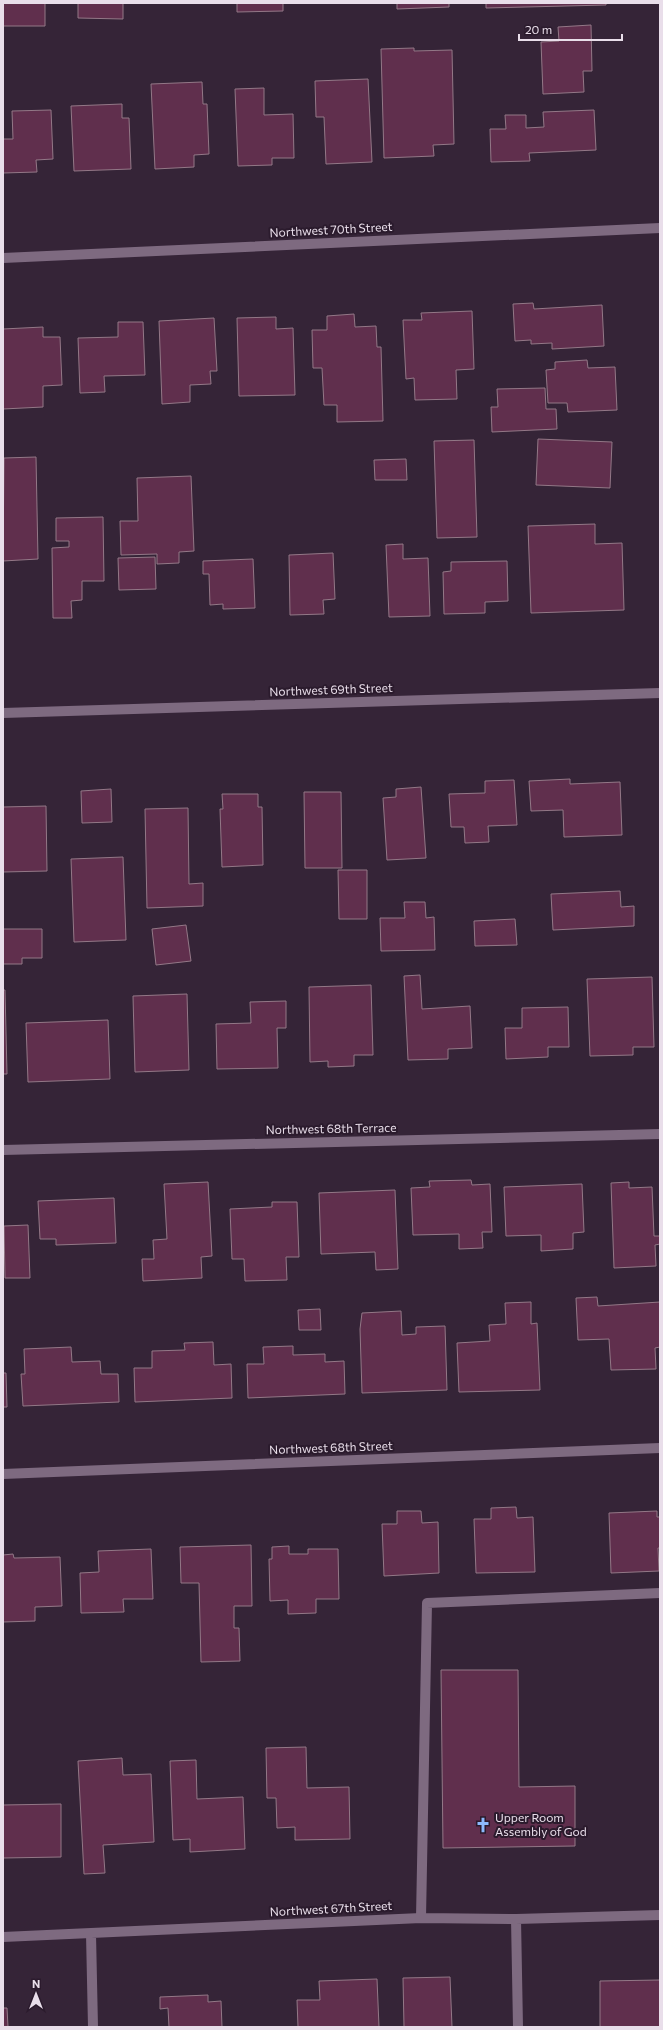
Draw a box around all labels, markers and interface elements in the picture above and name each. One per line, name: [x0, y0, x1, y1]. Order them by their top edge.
scale bar: [519, 16, 622, 42]
text: 20 m: [525, 22, 552, 36]
street label: Northwest 70th Street: [269, 219, 393, 239]
street label: Northwest 69th Street: [269, 680, 393, 698]
street label: Northwest 68th Terrace: [265, 1120, 397, 1136]
street label: Northwest 68th Street: [269, 1438, 393, 1456]
place label: Upper Room Assembly of God: [495, 1810, 587, 1838]
church icon: Upper Room Assembly of God: [474, 1816, 492, 1834]
street label: Northwest 67th Street: [269, 1898, 393, 1918]
north arrow: [16, 1974, 56, 2014]
text: N: [32, 1977, 40, 1990]

